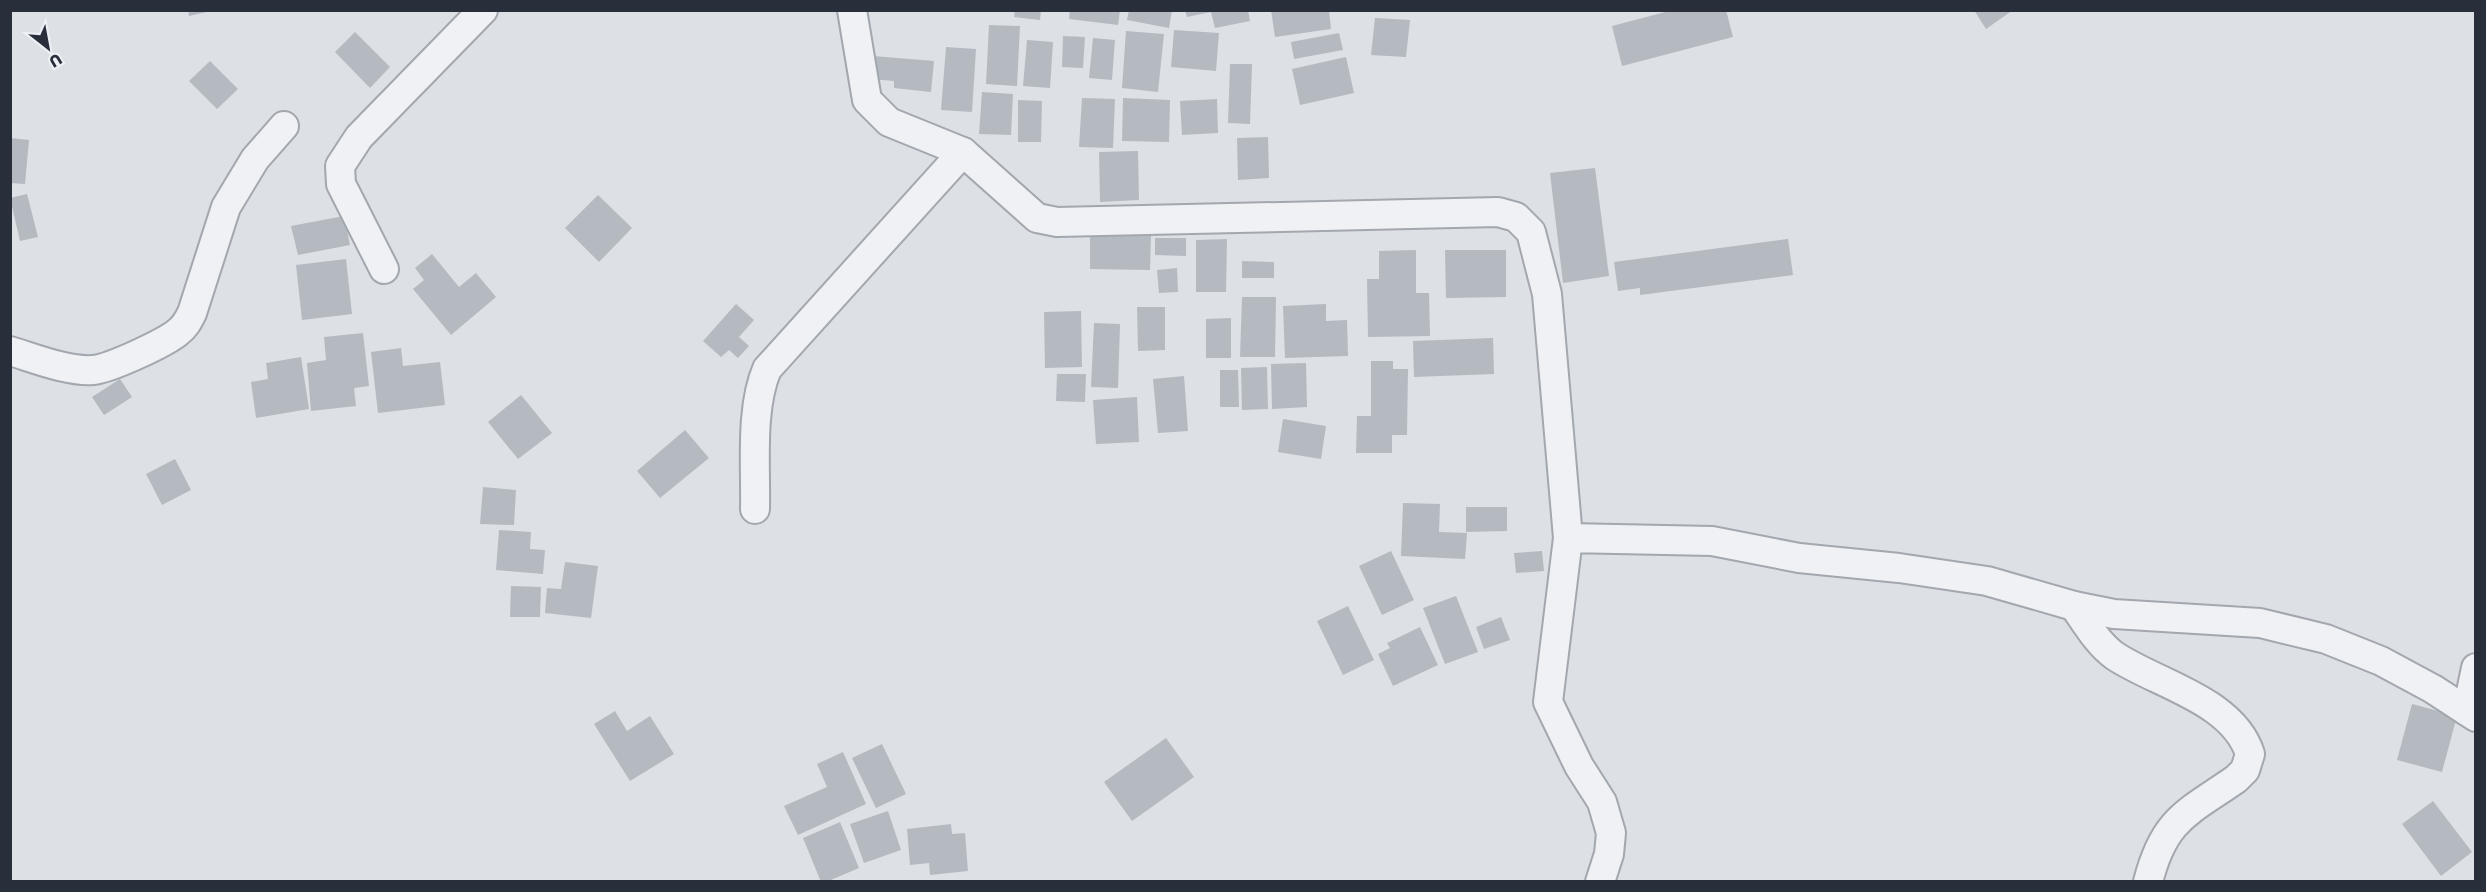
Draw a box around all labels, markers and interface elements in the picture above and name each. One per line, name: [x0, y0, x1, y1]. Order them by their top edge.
north arrow: [18, 18, 78, 78]
text: U: [45, 48, 66, 73]

